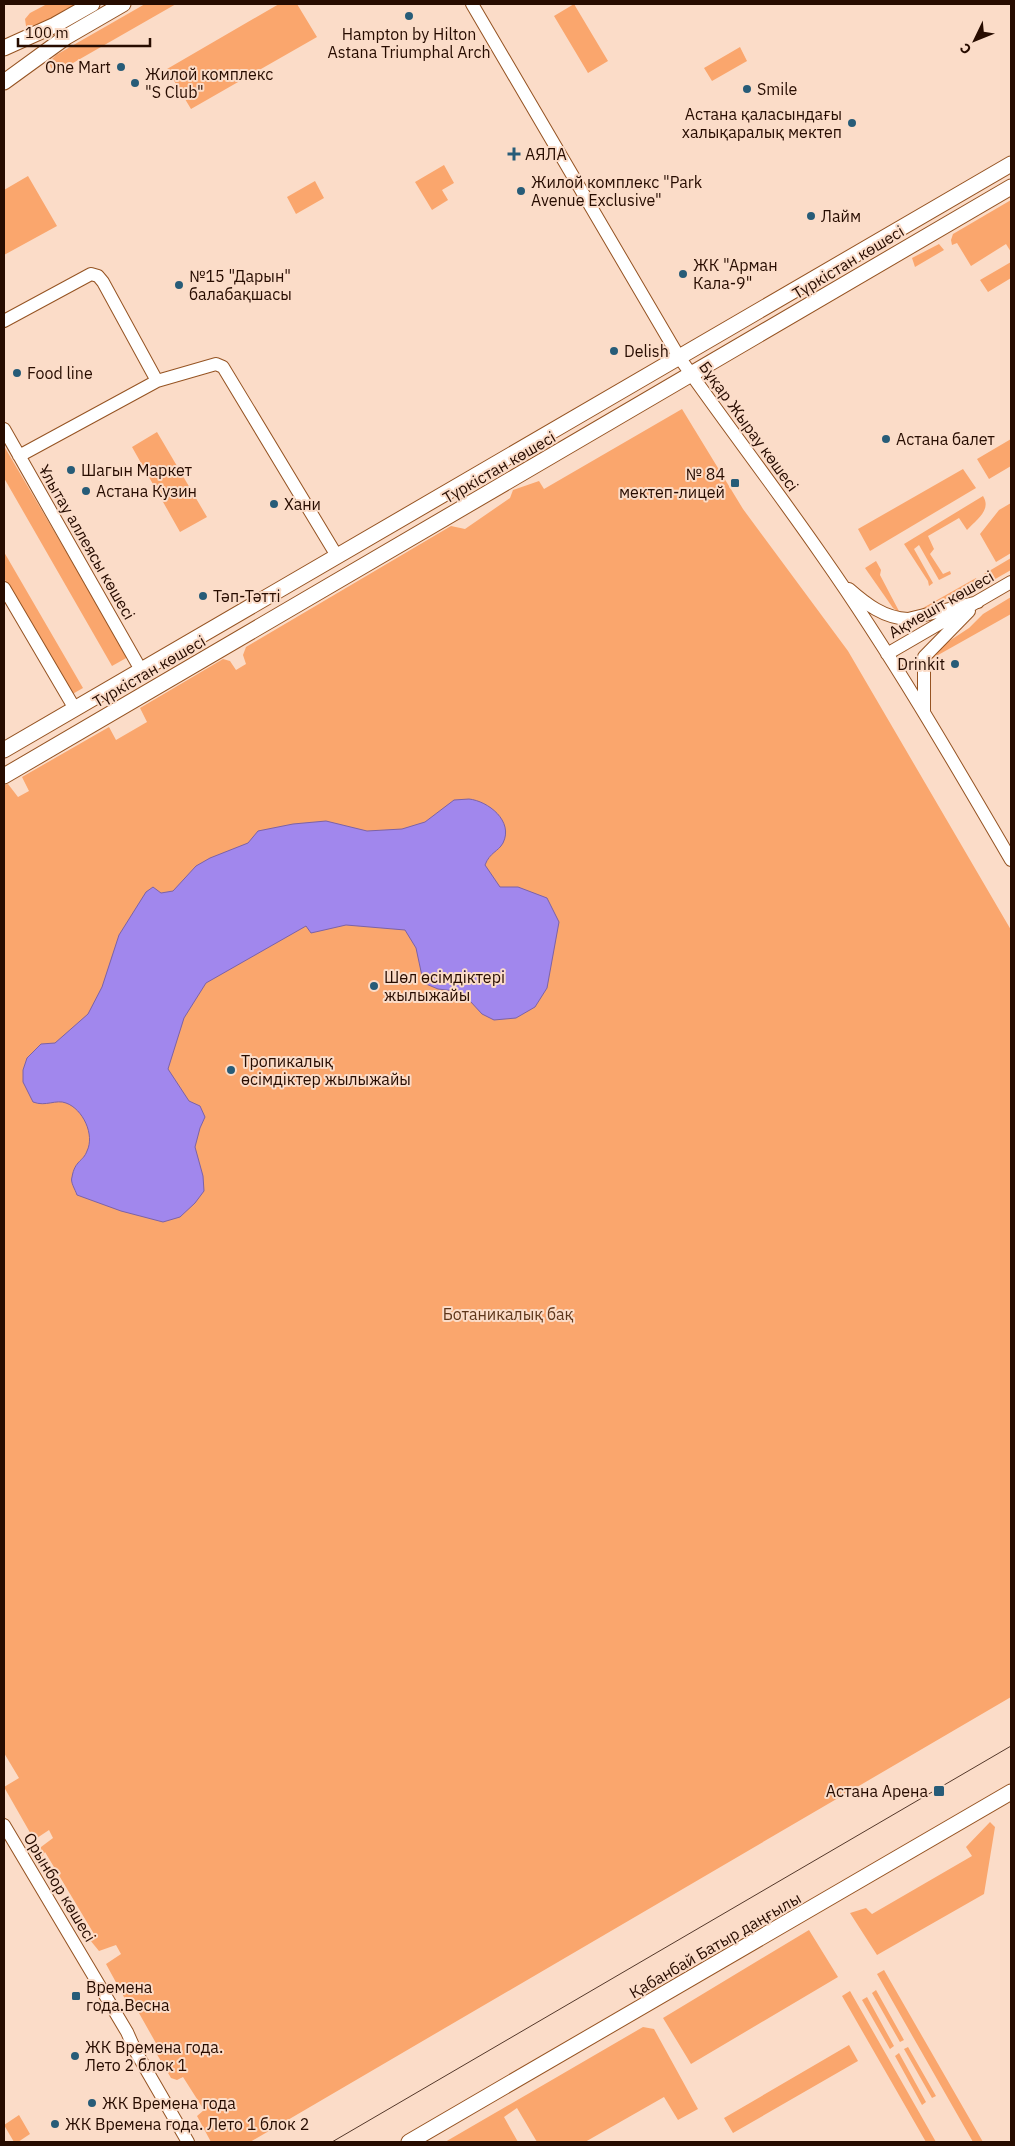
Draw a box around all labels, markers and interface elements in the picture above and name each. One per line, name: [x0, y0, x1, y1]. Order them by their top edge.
marker: Hampton by Hilton Astana Triumphal Arch: [403, 10, 415, 22]
scale bar: [18, 15, 150, 47]
north arrow: [950, 15, 1000, 65]
text: 100 m: [25, 23, 69, 42]
place label: Hampton by Hilton Astana Triumphal Arch: [327, 24, 491, 62]
text: С: [956, 39, 975, 58]
place label: One Mart: [45, 57, 111, 77]
marker: One Mart: [115, 61, 127, 73]
place label: Жилой комплекс "S Club": [145, 64, 273, 102]
marker: Жилой комплекс "S Club": [129, 77, 141, 89]
place label: Smile: [757, 79, 798, 99]
marker: Smile: [741, 83, 753, 95]
place label: Астана қаласындағы халықаралық мектеп: [682, 104, 842, 142]
marker: Астана қаласындағы халықаралық мектеп: [846, 117, 858, 129]
place label: АЯЛА: [525, 144, 567, 164]
marker: АЯЛА: [507, 147, 521, 161]
place label: Жилой комплекс "Park Avenue Exclusive": [531, 172, 703, 210]
marker: Жилой комплекс "Park Avenue Exclusive": [515, 185, 527, 197]
place label: Лайм: [821, 206, 861, 226]
marker: Лайм: [805, 210, 817, 222]
street label: Түркістан көшесі: [788, 221, 908, 303]
place label: ЖК "Арман Кала-9": [693, 255, 778, 293]
place label: №15 "Дарын" балабақшасы: [189, 266, 292, 304]
marker: ЖК "Арман Кала-9": [677, 268, 689, 280]
marker: №15 "Дарын" балабақшасы: [173, 279, 185, 291]
place label: Delish: [624, 341, 669, 361]
marker: Delish: [608, 345, 620, 357]
street label: Бұқар Жырау көшесі: [695, 357, 803, 495]
place label: Food line: [27, 363, 93, 383]
marker: Food line: [11, 367, 23, 379]
street label: Түркістан көшесі: [439, 427, 559, 507]
place label: Астана балет: [896, 429, 995, 449]
marker: Астана балет: [880, 433, 892, 445]
place label: Шагын Маркет: [81, 460, 193, 480]
street label: Ұлытау аллеясы көшесі: [34, 461, 140, 623]
marker: Шагын Маркет: [65, 464, 77, 476]
place label: № 84 мектеп-лицей: [619, 464, 725, 502]
marker: № 84 мектеп-лицей: [729, 477, 741, 489]
place label: Астана Кузин: [96, 481, 197, 501]
marker: Астана Кузин: [80, 485, 92, 497]
place label: Хани: [284, 494, 321, 514]
marker: Хани: [268, 498, 280, 510]
street label: Ақмешіт көшесі: [885, 566, 997, 642]
place label: Тәп-Тәтті: [213, 586, 281, 606]
marker: Тәп-Тәтті: [197, 590, 209, 602]
street label: Түркістан көшесі: [89, 631, 209, 711]
place label: Drinkit: [897, 654, 945, 674]
marker: Drinkit: [949, 658, 961, 670]
place label: Шөл өсімдіктері жылыжайы: [384, 967, 505, 1005]
marker: Шөл өсімдіктері жылыжайы: [368, 980, 380, 992]
place label: Тропикалық өсімдіктер жылыжайы: [241, 1051, 411, 1089]
marker: Тропикалық өсімдіктер жылыжайы: [225, 1064, 237, 1076]
park label: Ботаникалық бақ: [443, 1304, 573, 1324]
place label: Астана Арена: [826, 1781, 928, 1801]
marker: Астана Арена: [932, 1784, 946, 1798]
street label: Орынбор көшесі: [20, 1829, 100, 1945]
street label: Қабанбай Батыр даңғылы: [626, 1888, 804, 2002]
place label: Времена года.Весна: [86, 1977, 170, 2015]
marker: Времена года.Весна: [70, 1990, 82, 2002]
place label: ЖК Времена года. Лето 2 блок 1: [85, 2037, 223, 2075]
marker: ЖК Времена года. Лето 2 блок 1: [69, 2050, 81, 2062]
place label: ЖК Времена года: [102, 2093, 236, 2113]
marker: ЖК Времена года: [86, 2097, 98, 2109]
place label: ЖК Времена года. Лето 1 блок 2: [65, 2114, 309, 2134]
marker: ЖК Времена года. Лето 1 блок 2: [49, 2118, 61, 2130]

